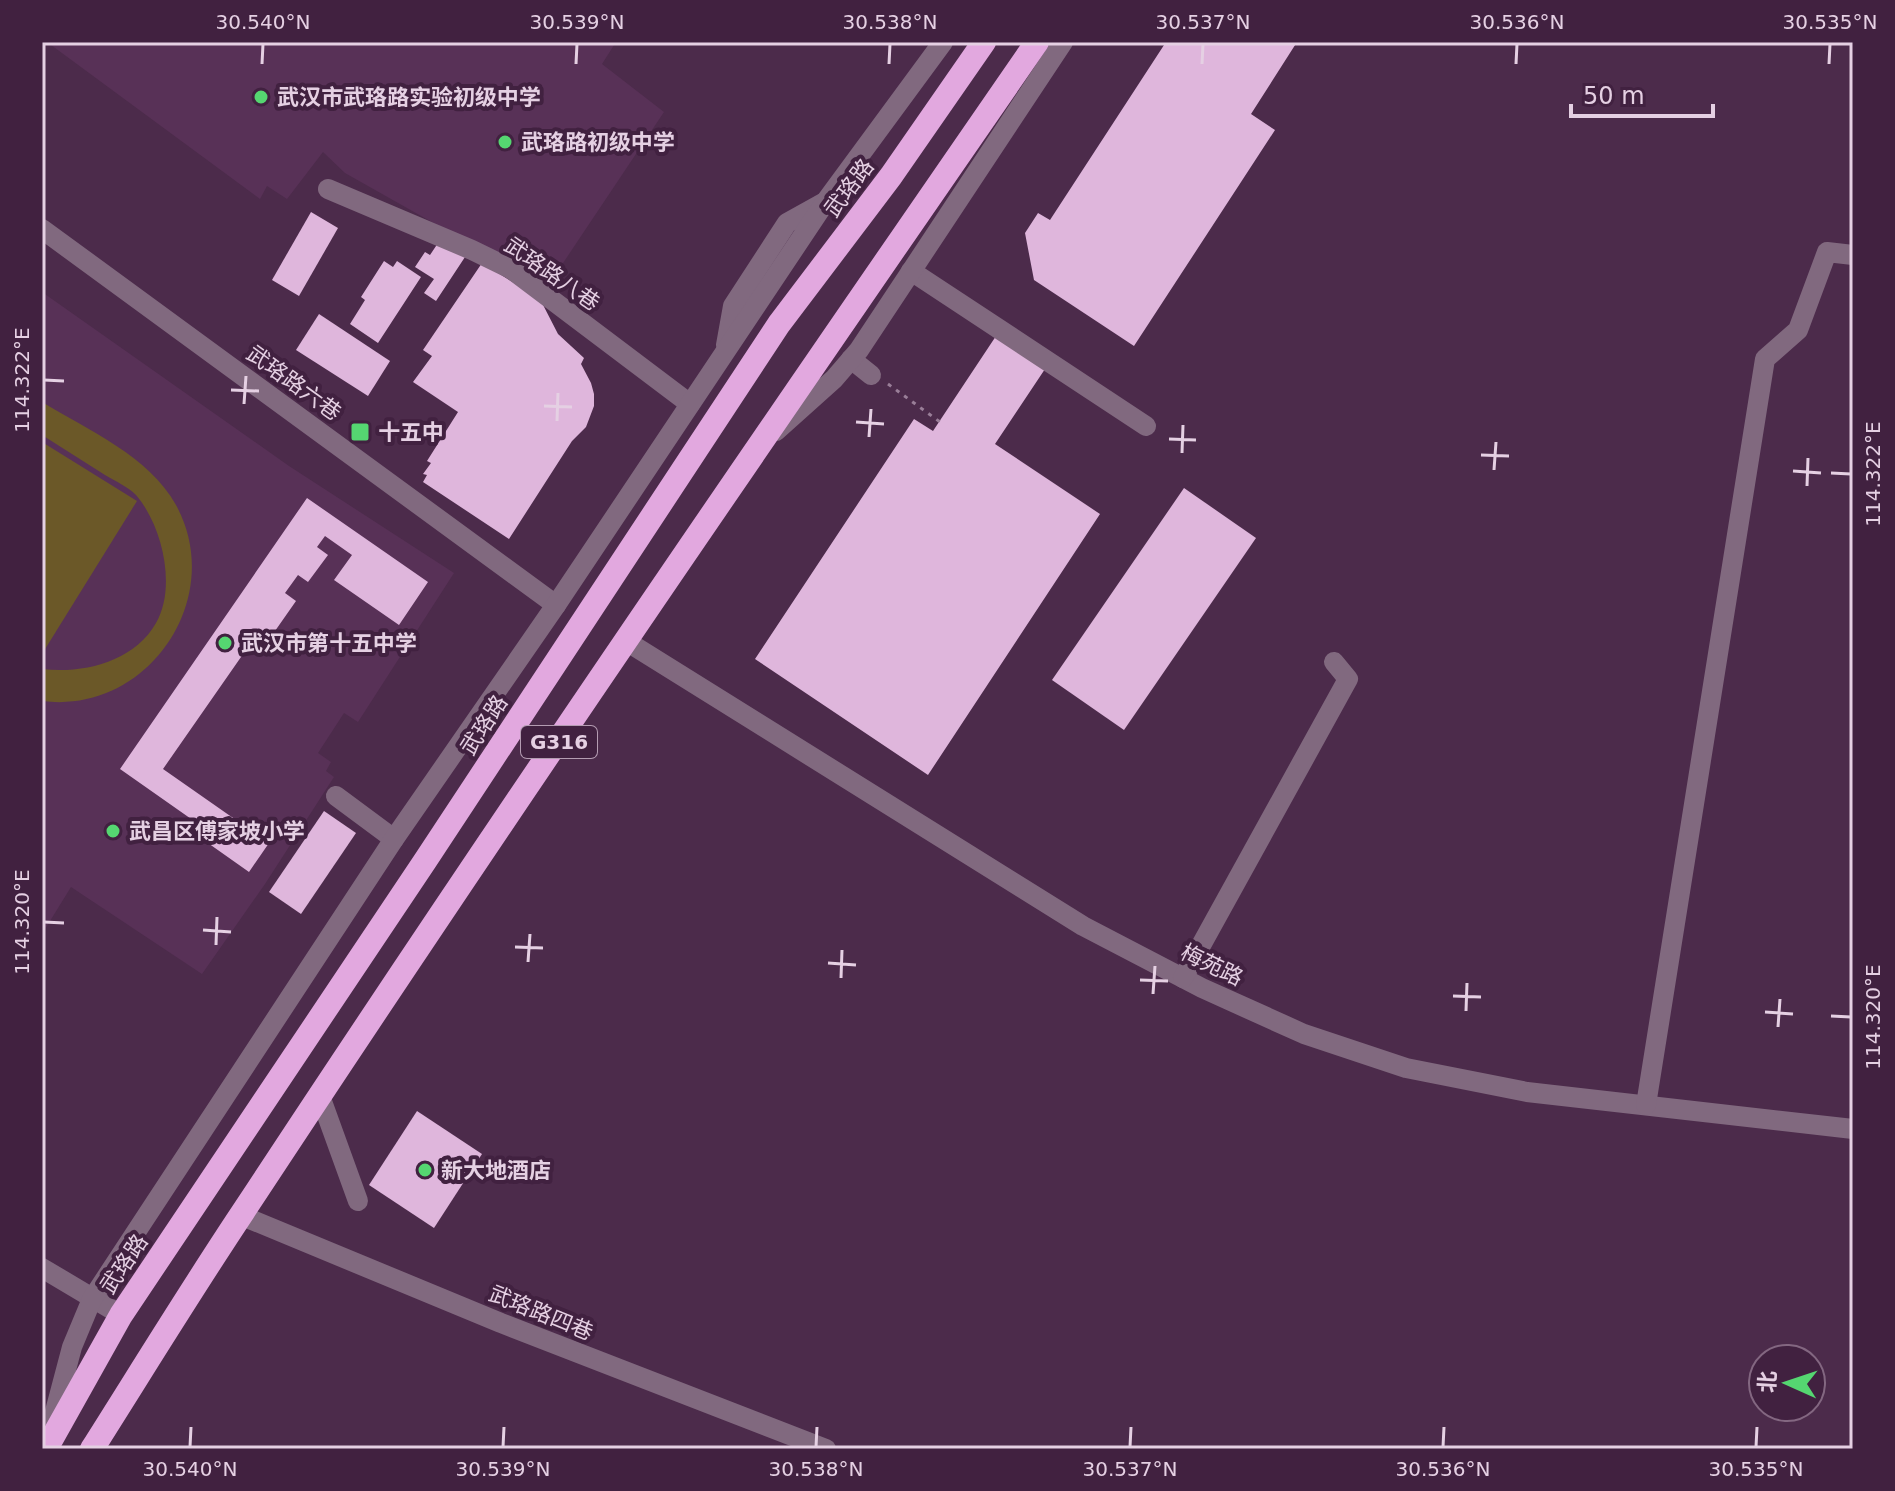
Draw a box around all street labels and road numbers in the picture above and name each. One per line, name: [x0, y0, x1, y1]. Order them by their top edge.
street label: 武珞路: [819, 154, 879, 222]
street label: 武珞路八巷: [500, 232, 604, 316]
street label: 武珞路六巷: [242, 341, 346, 425]
street label: 武珞路: [456, 691, 512, 759]
road number: G316: [521, 726, 597, 758]
street label: 梅苑路: [1177, 939, 1247, 991]
street label: 武珞路: [95, 1230, 153, 1298]
street label: 武珞路四巷: [485, 1281, 597, 1345]

